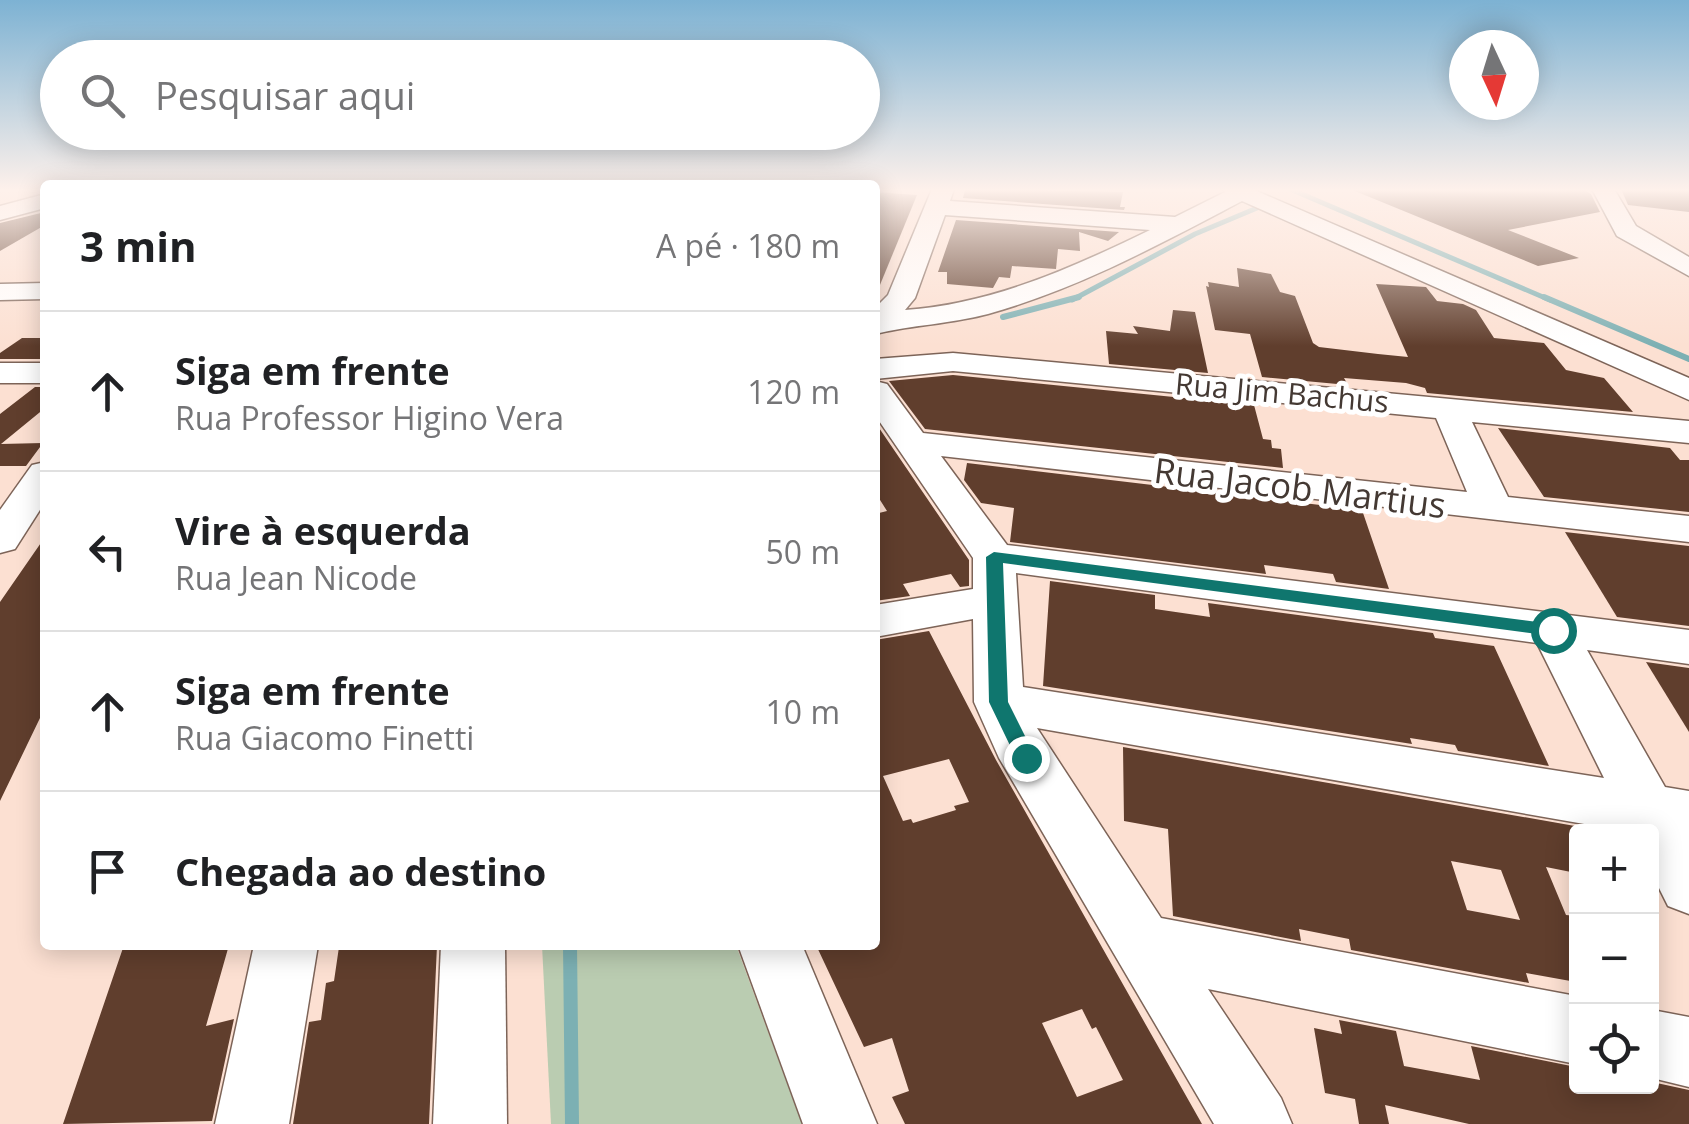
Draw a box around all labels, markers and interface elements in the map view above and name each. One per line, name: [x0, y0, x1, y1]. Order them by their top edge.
north arrow: [1449, 30, 1539, 120]
search box: [40, 40, 880, 150]
icon: search: [75, 68, 130, 123]
text: Pesquisar aqui: [155, 69, 415, 121]
text: 3 min: [80, 217, 197, 274]
text: A pé · 180 m: [656, 224, 840, 267]
text: Siga em frente: [175, 344, 450, 396]
street label: Rua Jim Bachus: [1174, 362, 1390, 422]
icon: ahead: [80, 364, 135, 419]
text: 120 m: [747, 370, 840, 413]
text: Rua Professor Higino Vera: [175, 396, 564, 439]
street label: Rua Jacob Martius: [1151, 446, 1449, 528]
text: Vire à esquerda: [175, 504, 471, 556]
icon: left: [80, 524, 135, 579]
text: 50 m: [765, 530, 840, 573]
text: Rua Jean Nicode: [175, 556, 417, 599]
route start: [1531, 608, 1577, 654]
text: Siga em frente: [175, 664, 450, 716]
icon: ahead: [80, 684, 135, 739]
text: 10 m: [765, 690, 840, 733]
text: Rua Giacomo Finetti: [175, 716, 474, 759]
route end: [1004, 736, 1050, 782]
map controls: [1569, 824, 1659, 1094]
button: +: [1569, 824, 1659, 914]
icon: arrive: [80, 844, 135, 899]
text: Chegada ao destino: [175, 845, 546, 897]
button: −: [1569, 914, 1659, 1004]
button: locate: [1569, 1004, 1659, 1094]

